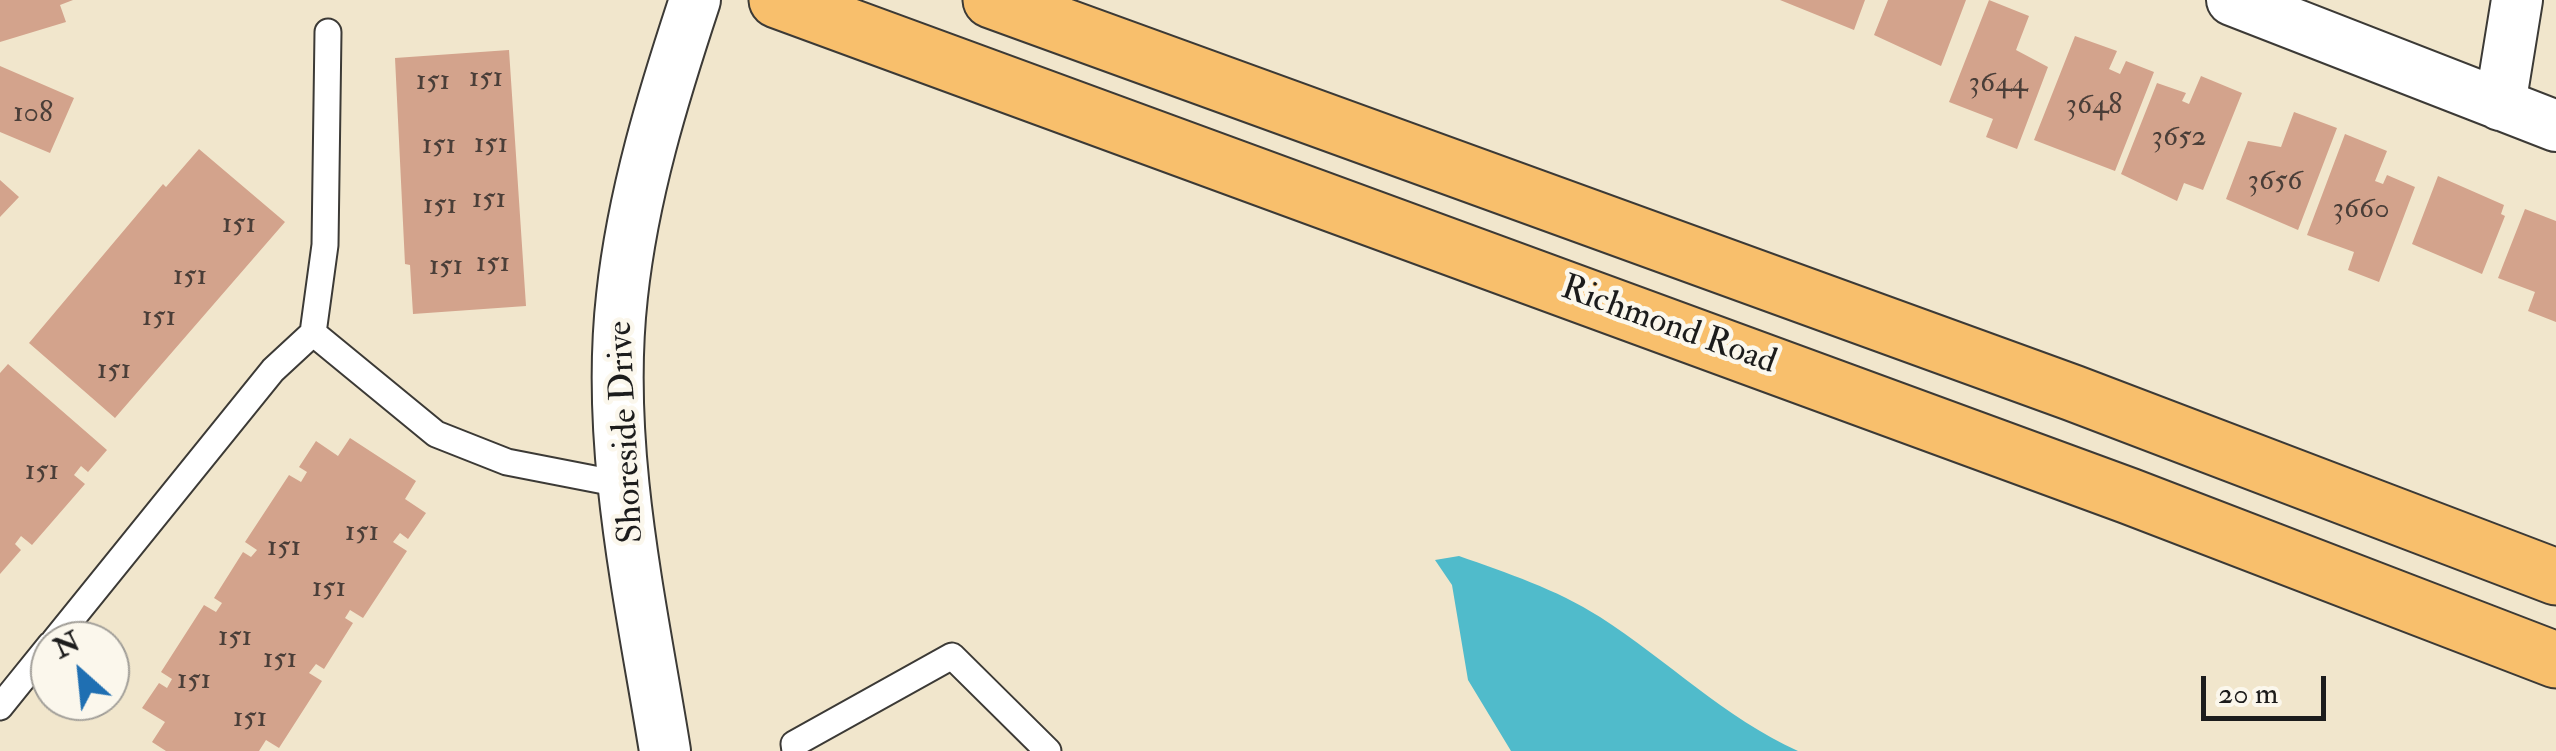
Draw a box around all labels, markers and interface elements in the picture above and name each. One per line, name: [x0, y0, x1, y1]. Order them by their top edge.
house number: 151: [469, 62, 503, 98]
house number: 151: [416, 65, 450, 101]
house number: 3644: [1969, 67, 2027, 103]
house number: 3648: [2066, 89, 2122, 125]
house number: 108: [13, 97, 53, 133]
house number: 3652: [2152, 121, 2206, 157]
house number: 151: [474, 128, 508, 164]
house number: 151: [422, 129, 456, 165]
house number: 3656: [2248, 165, 2302, 201]
house number: 151: [472, 183, 506, 219]
house number: 151: [423, 189, 457, 225]
house number: 3660: [2332, 193, 2390, 229]
house number: 151: [222, 208, 256, 244]
house number: 151: [476, 247, 510, 283]
house number: 151: [429, 250, 463, 286]
house number: 151: [173, 260, 207, 296]
street label: Richmond Road: [1555, 269, 1781, 385]
house number: 151: [142, 301, 176, 337]
street label: Shoreside Drive: [601, 320, 655, 544]
house number: 151: [97, 354, 131, 390]
house number: 151: [25, 455, 59, 491]
house number: 151: [345, 516, 379, 552]
house number: 151: [267, 531, 301, 567]
house number: 151: [312, 572, 346, 608]
north arrow: [30, 621, 130, 721]
house number: 151: [218, 621, 252, 657]
text: N: [48, 624, 86, 667]
house number: 151: [263, 643, 297, 679]
scale bar: [2206, 656, 2331, 718]
house number: 151: [177, 664, 211, 700]
text: 20 m: [2218, 675, 2278, 712]
house number: 151: [233, 702, 267, 738]

